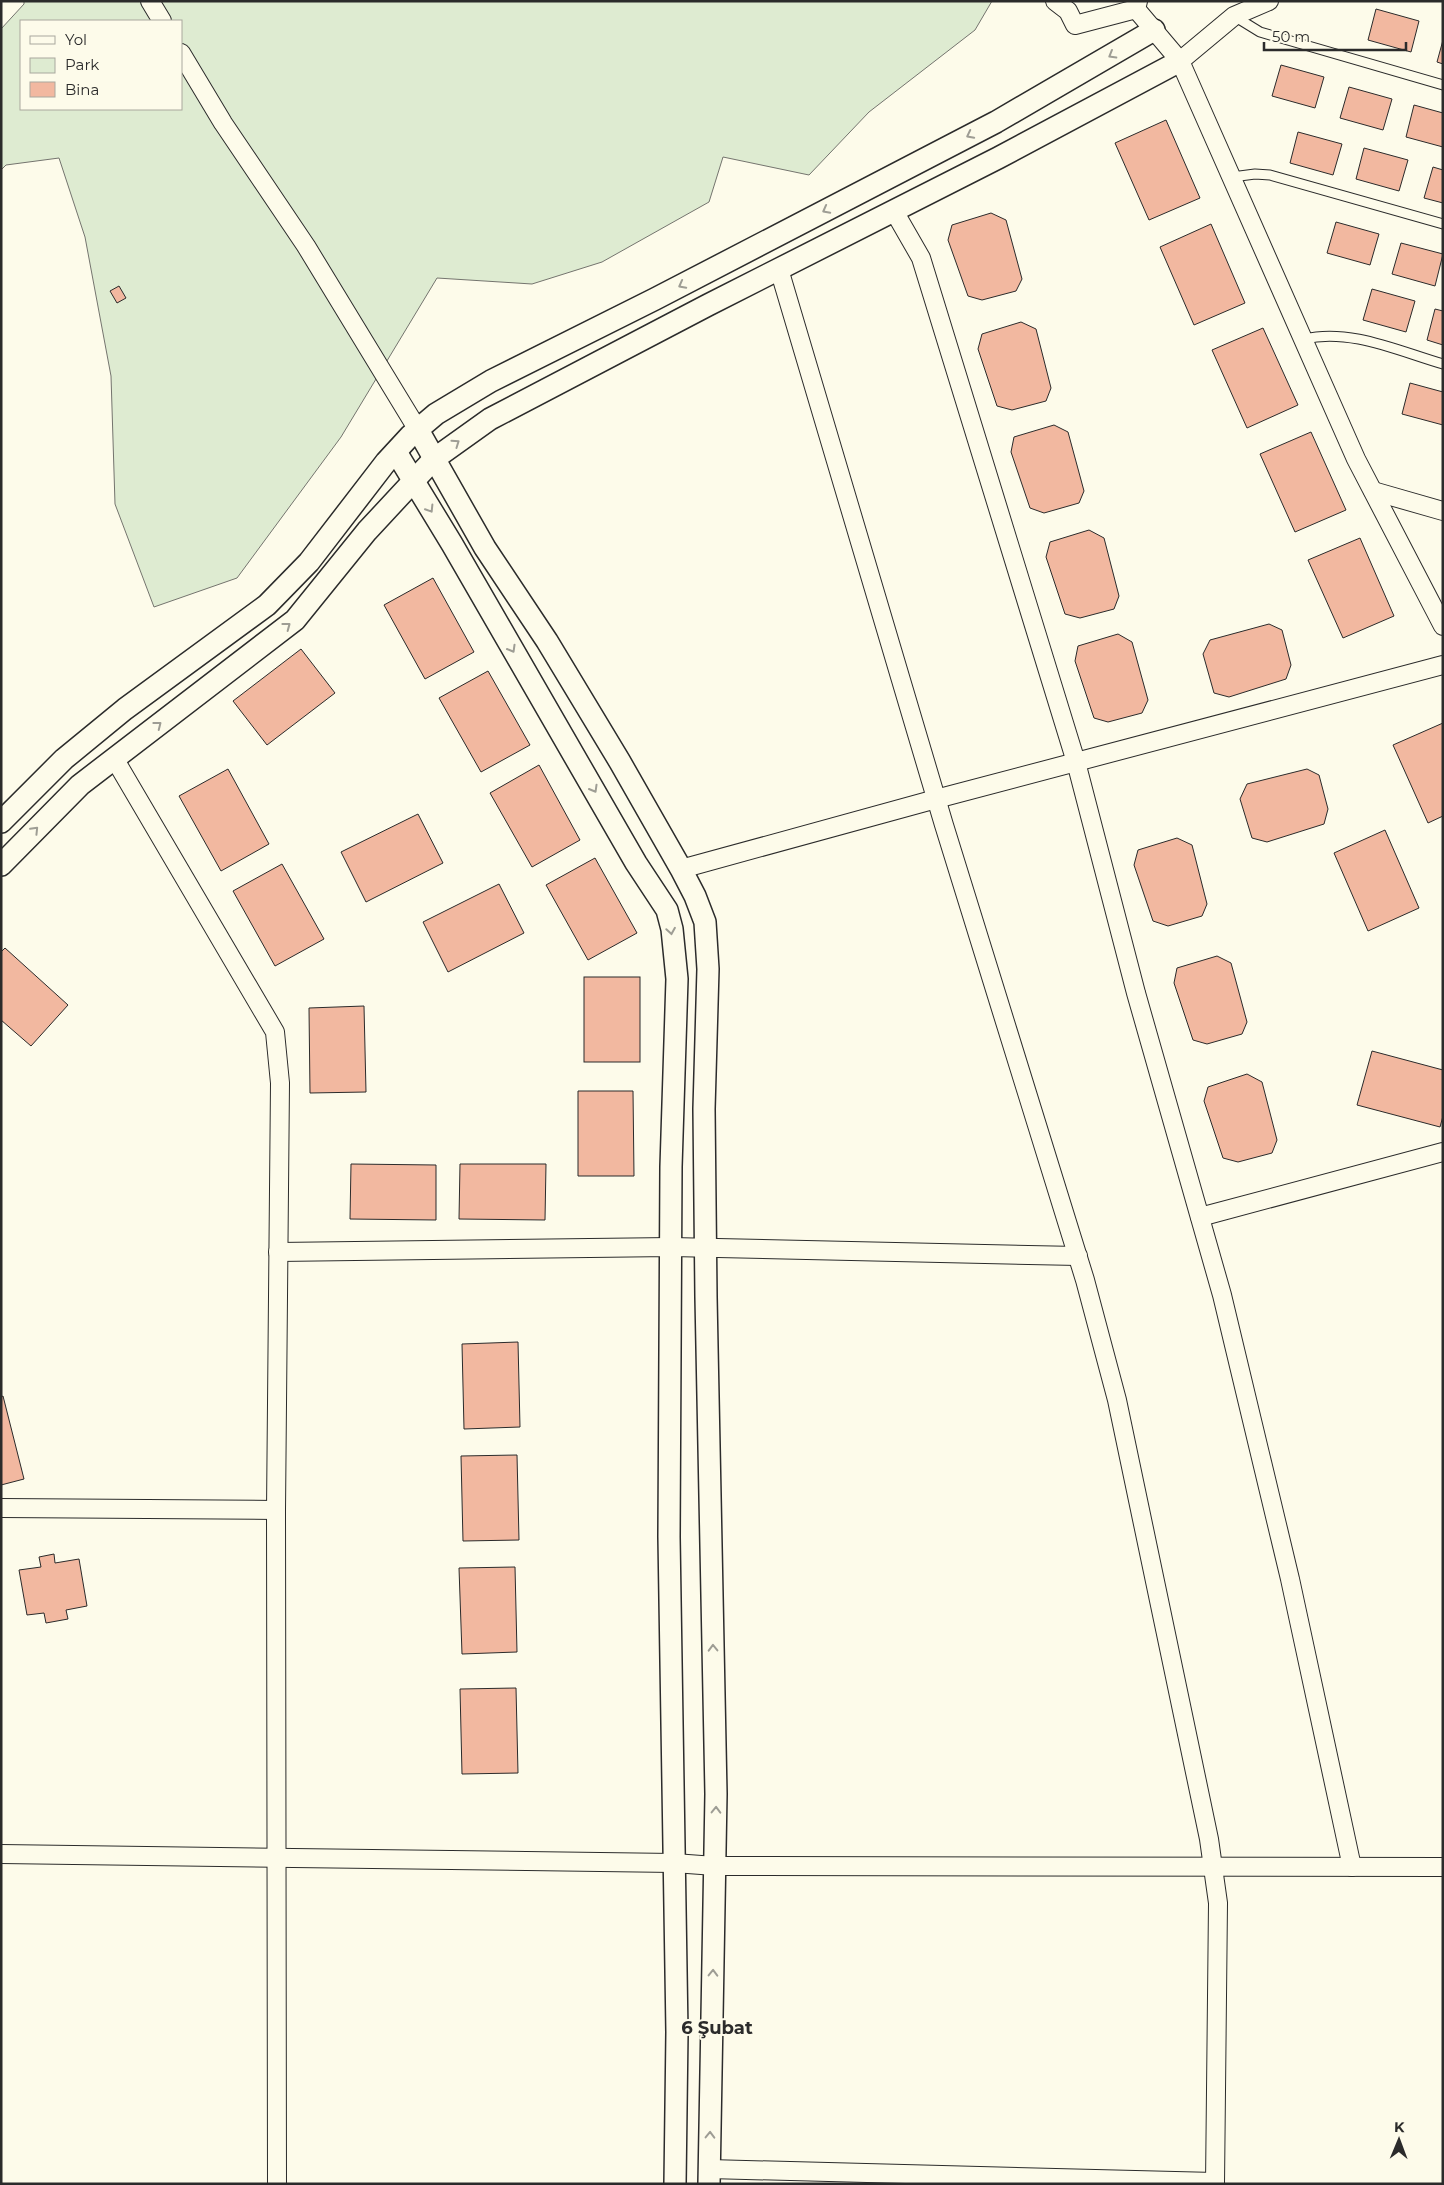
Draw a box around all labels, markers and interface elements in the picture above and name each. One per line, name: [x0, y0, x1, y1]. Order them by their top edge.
legend: [20, 20, 182, 110]
scale bar: [1264, 20, 1406, 52]
text: 50 m: [1272, 27, 1310, 46]
text: Yol: [65, 30, 87, 49]
one-way arrow: [1108, 48, 1117, 58]
text: Park: [65, 55, 99, 74]
text: Bina: [65, 80, 99, 99]
one-way arrow: [967, 129, 976, 139]
one-way arrow: [822, 203, 831, 213]
one-way arrow: [678, 279, 687, 289]
one-way arrow: [450, 440, 460, 449]
one-way arrow: [424, 503, 434, 512]
one-way arrow: [281, 624, 290, 632]
one-way arrow: [506, 643, 516, 652]
one-way arrow: [152, 722, 161, 730]
one-way arrow: [587, 784, 597, 793]
one-way arrow: [29, 827, 38, 836]
one-way arrow: [666, 927, 676, 935]
one-way arrow: [708, 1643, 718, 1651]
one-way arrow: [711, 1806, 721, 1814]
one-way arrow: [708, 1968, 718, 1976]
district label: 6 Şubat: [681, 2017, 753, 2039]
north arrow: [1374, 2115, 1424, 2165]
text: K: [1394, 2118, 1405, 2136]
one-way arrow: [705, 2131, 715, 2138]

